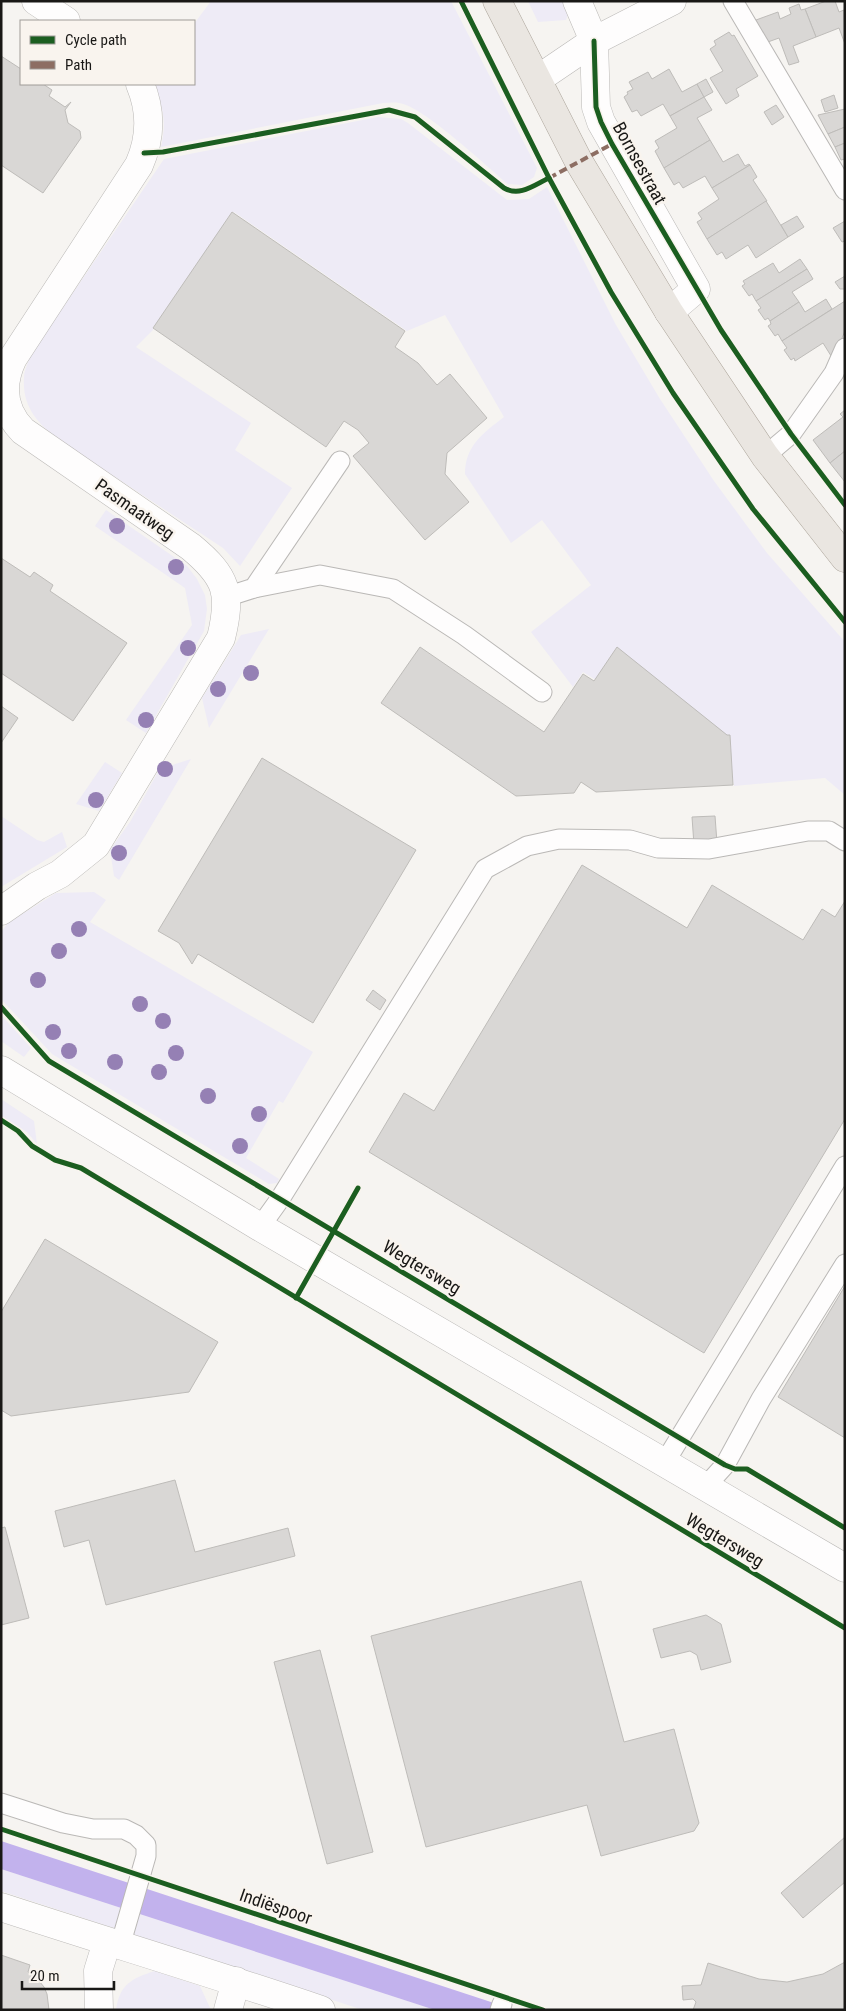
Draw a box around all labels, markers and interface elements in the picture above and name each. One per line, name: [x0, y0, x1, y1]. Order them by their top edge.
legend: [20, 20, 195, 85]
text: Cycle path: [65, 31, 127, 49]
text: Path: [65, 56, 92, 74]
street label: Bornsestraat: [609, 118, 671, 208]
street label: Pasmaatweg: [91, 474, 179, 544]
street label: Wegtersweg: [379, 1236, 465, 1298]
street label: Wegtersweg: [682, 1509, 768, 1571]
street label: Indiëspoor: [237, 1884, 316, 1928]
scale bar: [22, 1958, 115, 1990]
text: 20 m: [30, 1967, 60, 1985]

